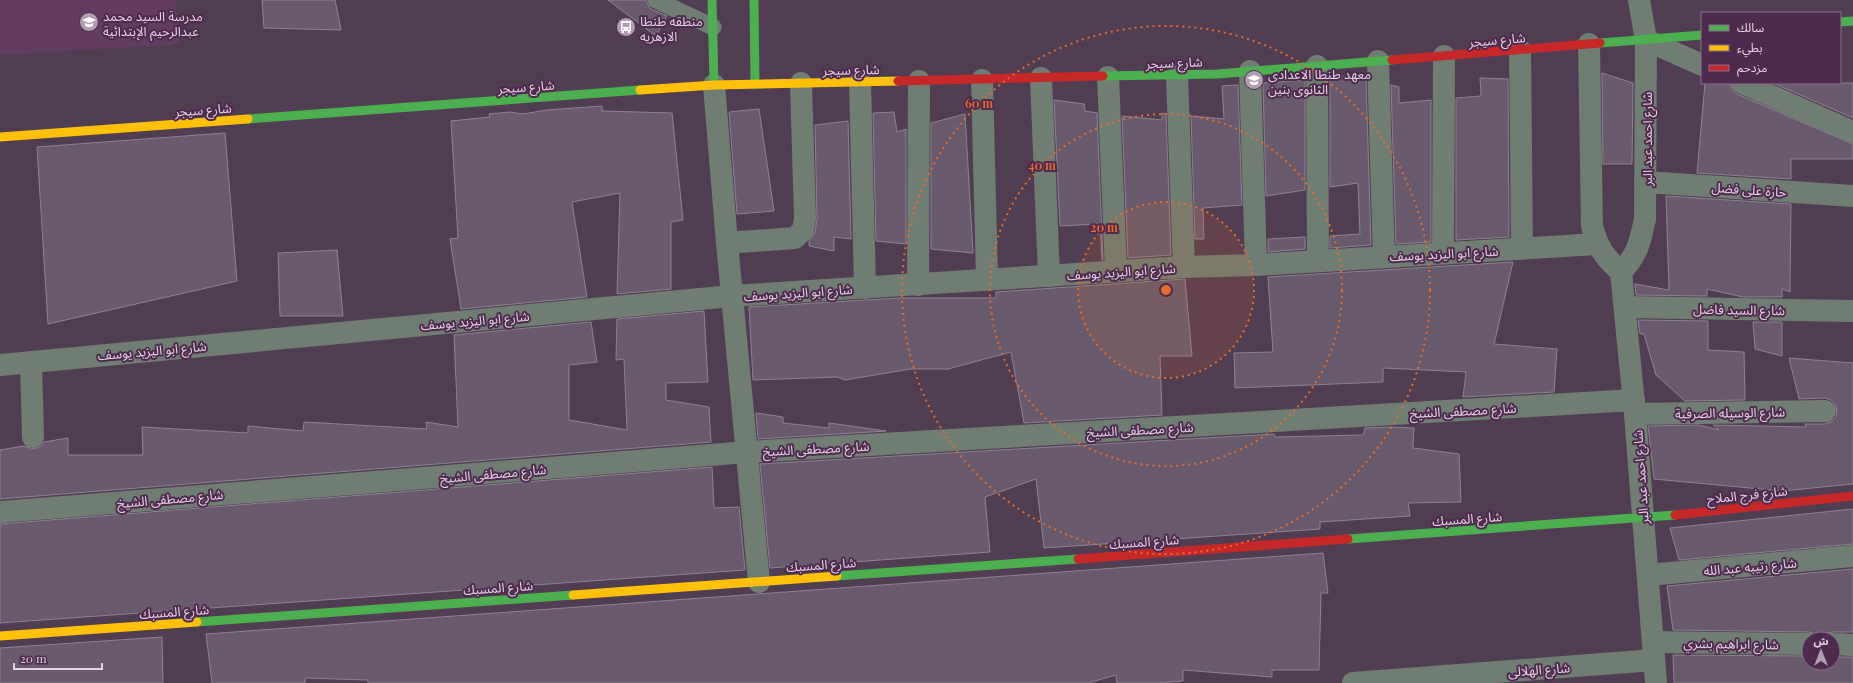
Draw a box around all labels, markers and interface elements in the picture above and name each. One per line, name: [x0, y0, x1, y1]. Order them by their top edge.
place label: مدرسة السيد محمد عبدالرحيم الإبتدائية: [103, 7, 203, 42]
school or university icon: مدرسة السيد محمد عبدالرحيم الإبتدائية: [78, 11, 100, 33]
place label: منطقه طنطا الازهريه: [640, 12, 703, 44]
legend: [1701, 12, 1841, 84]
bus stop icon: منطقه طنطا الازهريه: [615, 16, 637, 38]
text: سالك: [1737, 19, 1764, 35]
street label: شارع سيجر: [1467, 28, 1526, 53]
text: بطيء: [1737, 39, 1763, 58]
street label: شارع سيجر: [1144, 53, 1203, 75]
text: مزدحم: [1737, 59, 1767, 77]
street label: شارع سيجر: [821, 60, 880, 81]
place label: معهد طنطا الاعدادى الثانوى بنين: [1268, 65, 1371, 98]
school or university icon: معهد طنطا الاعدادى الثانوى بنين: [1243, 69, 1265, 91]
street label: شارع سيجر: [496, 76, 555, 100]
street label: شارع احمد عبد البر: [1638, 92, 1658, 187]
text: 60 m: [965, 95, 993, 111]
street label: شارع سيجر: [173, 99, 232, 123]
text: 40 m: [1028, 157, 1056, 173]
street label: حارة على فضل: [1711, 178, 1787, 201]
text: 20 m: [1090, 219, 1118, 235]
street label: شارع ابو اليزيد يوسف: [1389, 242, 1499, 267]
street label: شارع ابو اليزيد يوسف: [1066, 259, 1176, 286]
street label: شارع ابو اليزيد يوسف: [743, 280, 853, 307]
centre of rings: [1159, 283, 1173, 297]
street label: شارع السيد فاضل: [1693, 300, 1785, 321]
street label: شارع ابو اليزيد يوسف: [420, 307, 530, 336]
street label: شارع ابو اليزيد يوسف: [97, 337, 207, 366]
street label: شارع مصطفى الشيخ: [1409, 399, 1517, 424]
street label: شارع الوسيله الصرفية: [1675, 403, 1785, 424]
street label: شارع مصطفى الشيخ: [1086, 418, 1194, 443]
street label: شارع احمد عبد البر: [1628, 429, 1655, 526]
street label: شارع مصطفى الشيخ: [762, 437, 870, 462]
street label: شارع مصطفى الشيخ: [439, 460, 547, 489]
street label: شارع فرج الملاح: [1706, 481, 1789, 510]
street label: شارع مصطفى الشيخ: [116, 485, 224, 514]
street label: شارع المسبك: [1431, 507, 1503, 532]
street label: شارع المسبك: [1108, 530, 1180, 555]
street label: شارع المسبك: [785, 553, 857, 578]
street label: شارع رتيبه عبد الله: [1703, 553, 1798, 582]
street label: شارع المسبك: [462, 576, 534, 601]
street label: شارع المسبك: [138, 600, 210, 625]
north arrow: [1801, 631, 1841, 671]
text: ش: [1813, 633, 1829, 648]
street label: شارع ابراهيم بشري: [1683, 634, 1779, 655]
scale bar: [14, 645, 102, 671]
text: 20 m: [20, 650, 47, 666]
street label: شارع الهلالى: [1507, 658, 1571, 683]

